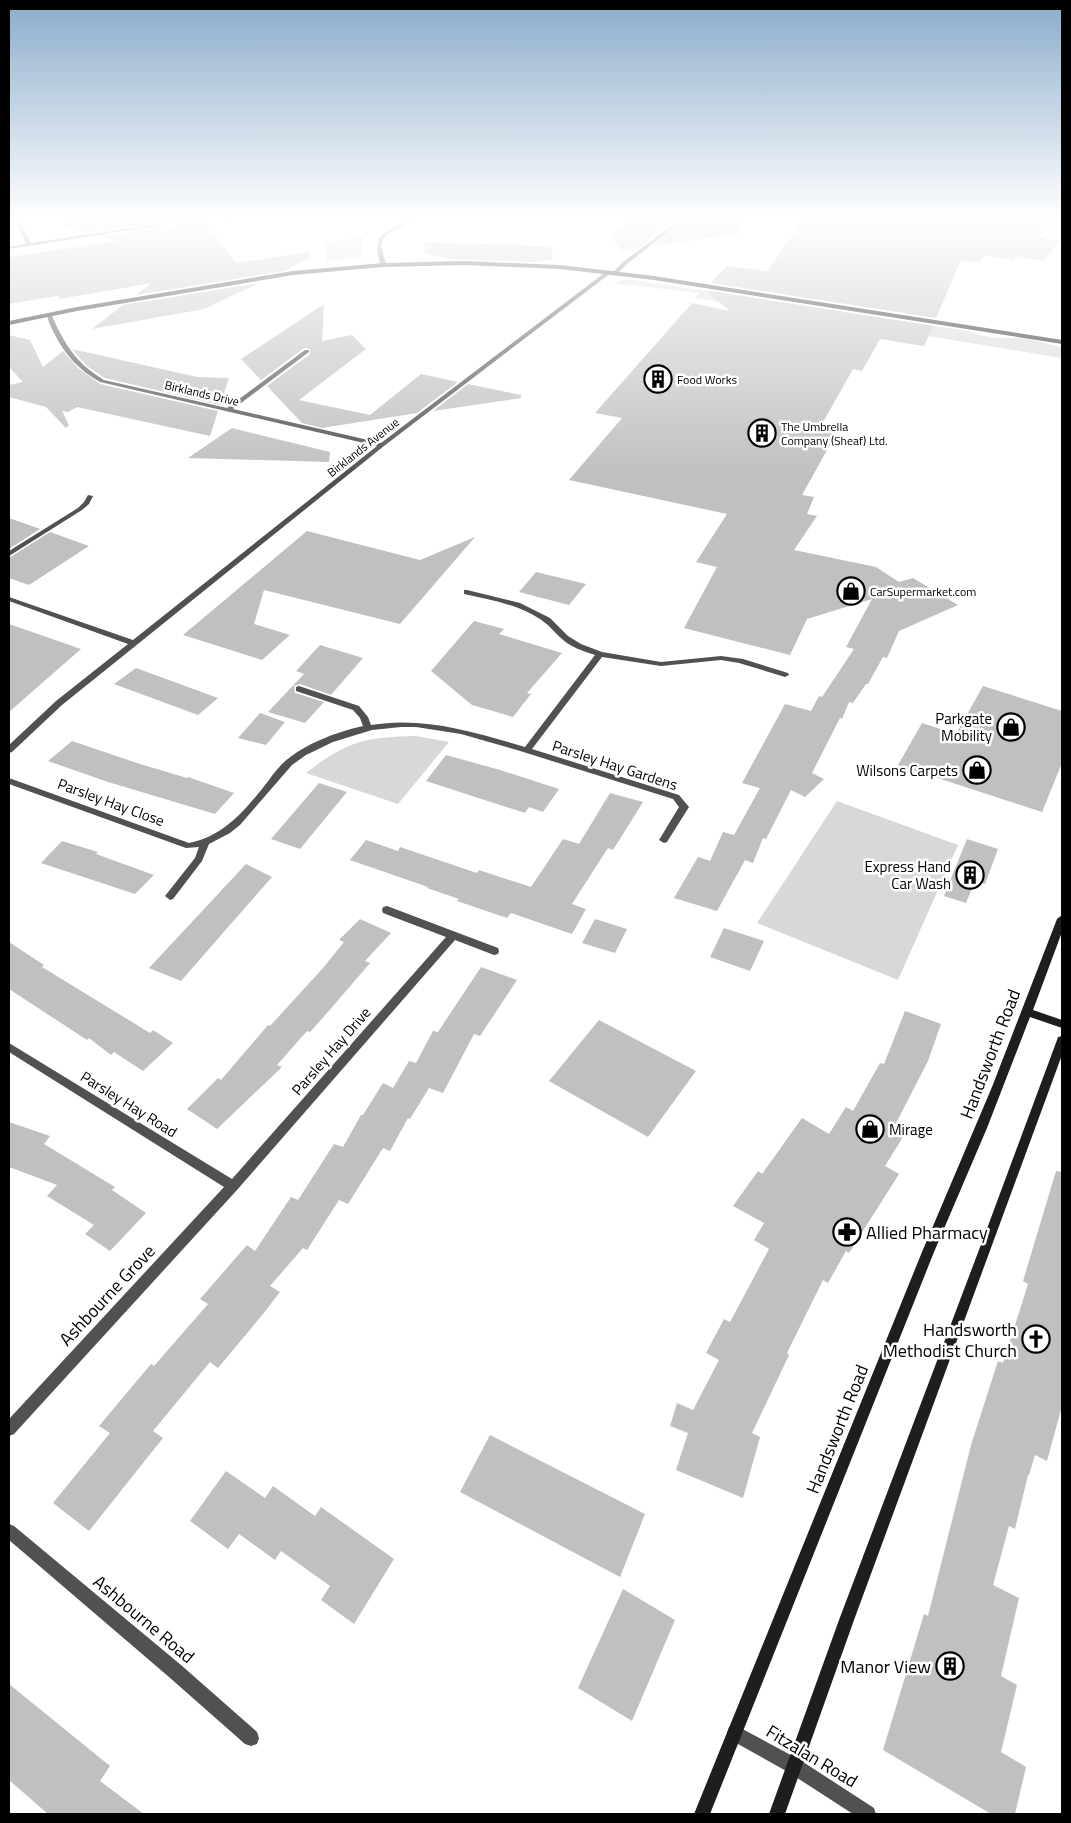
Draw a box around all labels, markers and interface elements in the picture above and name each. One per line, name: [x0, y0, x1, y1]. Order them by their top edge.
building icon: Food Works: [643, 364, 673, 394]
place label: Food Works: [677, 370, 737, 389]
street label: Birklands Drive: [163, 375, 241, 411]
street label: Birklands Avenue: [323, 413, 403, 481]
place label: The Umbrella Company (Sheaf) Ltd.: [781, 417, 888, 450]
building icon: The Umbrella Company (Sheaf) Ltd.: [747, 418, 777, 448]
shop icon: CarSupermarket.com: [836, 576, 866, 606]
place label: CarSupermarket.com: [870, 582, 976, 601]
place label: Parkgate Mobility: [935, 707, 992, 747]
shop icon: Parkgate Mobility: [996, 712, 1026, 742]
street label: Parsley Hay Gardens: [549, 734, 681, 796]
shop icon: Wilsons Carpets: [962, 755, 992, 785]
place label: Wilsons Carpets: [856, 759, 958, 782]
street label: Parsley Hay Close: [54, 772, 168, 832]
place label: Express Hand Car Wash: [865, 855, 951, 895]
building icon: Express Hand Car Wash: [955, 860, 985, 890]
street label: Handsworth Road: [953, 985, 1027, 1123]
street label: Parsley Hay Drive: [286, 1002, 376, 1100]
street label: Parsley Hay Road: [76, 1065, 182, 1143]
shop icon: Mirage: [855, 1114, 885, 1144]
place label: Mirage: [889, 1118, 933, 1141]
pharmacy icon: Allied Pharmacy: [832, 1217, 862, 1247]
place label: Allied Pharmacy: [866, 1219, 988, 1246]
street label: Ashbourne Grove: [53, 1238, 161, 1352]
place label: Handsworth Methodist Church: [883, 1316, 1017, 1364]
church icon: Handsworth Methodist Church: [1021, 1324, 1051, 1354]
street label: Handsworth Road: [799, 1360, 875, 1498]
street label: Ashbourne Road: [87, 1568, 201, 1670]
building icon: Manor View: [935, 1651, 965, 1681]
place label: Manor View: [840, 1653, 931, 1680]
street label: Fitzalan Road: [761, 1718, 863, 1794]

